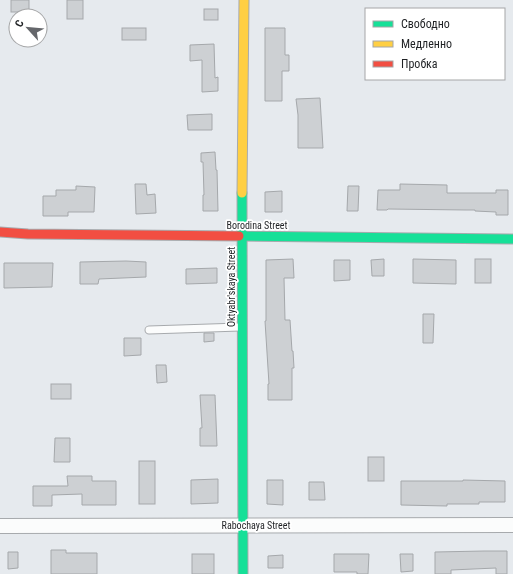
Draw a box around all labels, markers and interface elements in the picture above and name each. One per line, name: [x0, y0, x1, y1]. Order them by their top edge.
north arrow: [8, 8, 48, 48]
legend: [365, 8, 505, 80]
text: Свободно: [401, 17, 450, 31]
text: С: [12, 18, 27, 29]
text: Медленно: [401, 37, 452, 51]
text: Пробка: [401, 57, 438, 71]
street label: Borodina Street: [226, 220, 288, 231]
street label: Oktyabr'skaya Street: [226, 247, 237, 327]
street label: Rabochaya Street: [222, 520, 290, 531]

